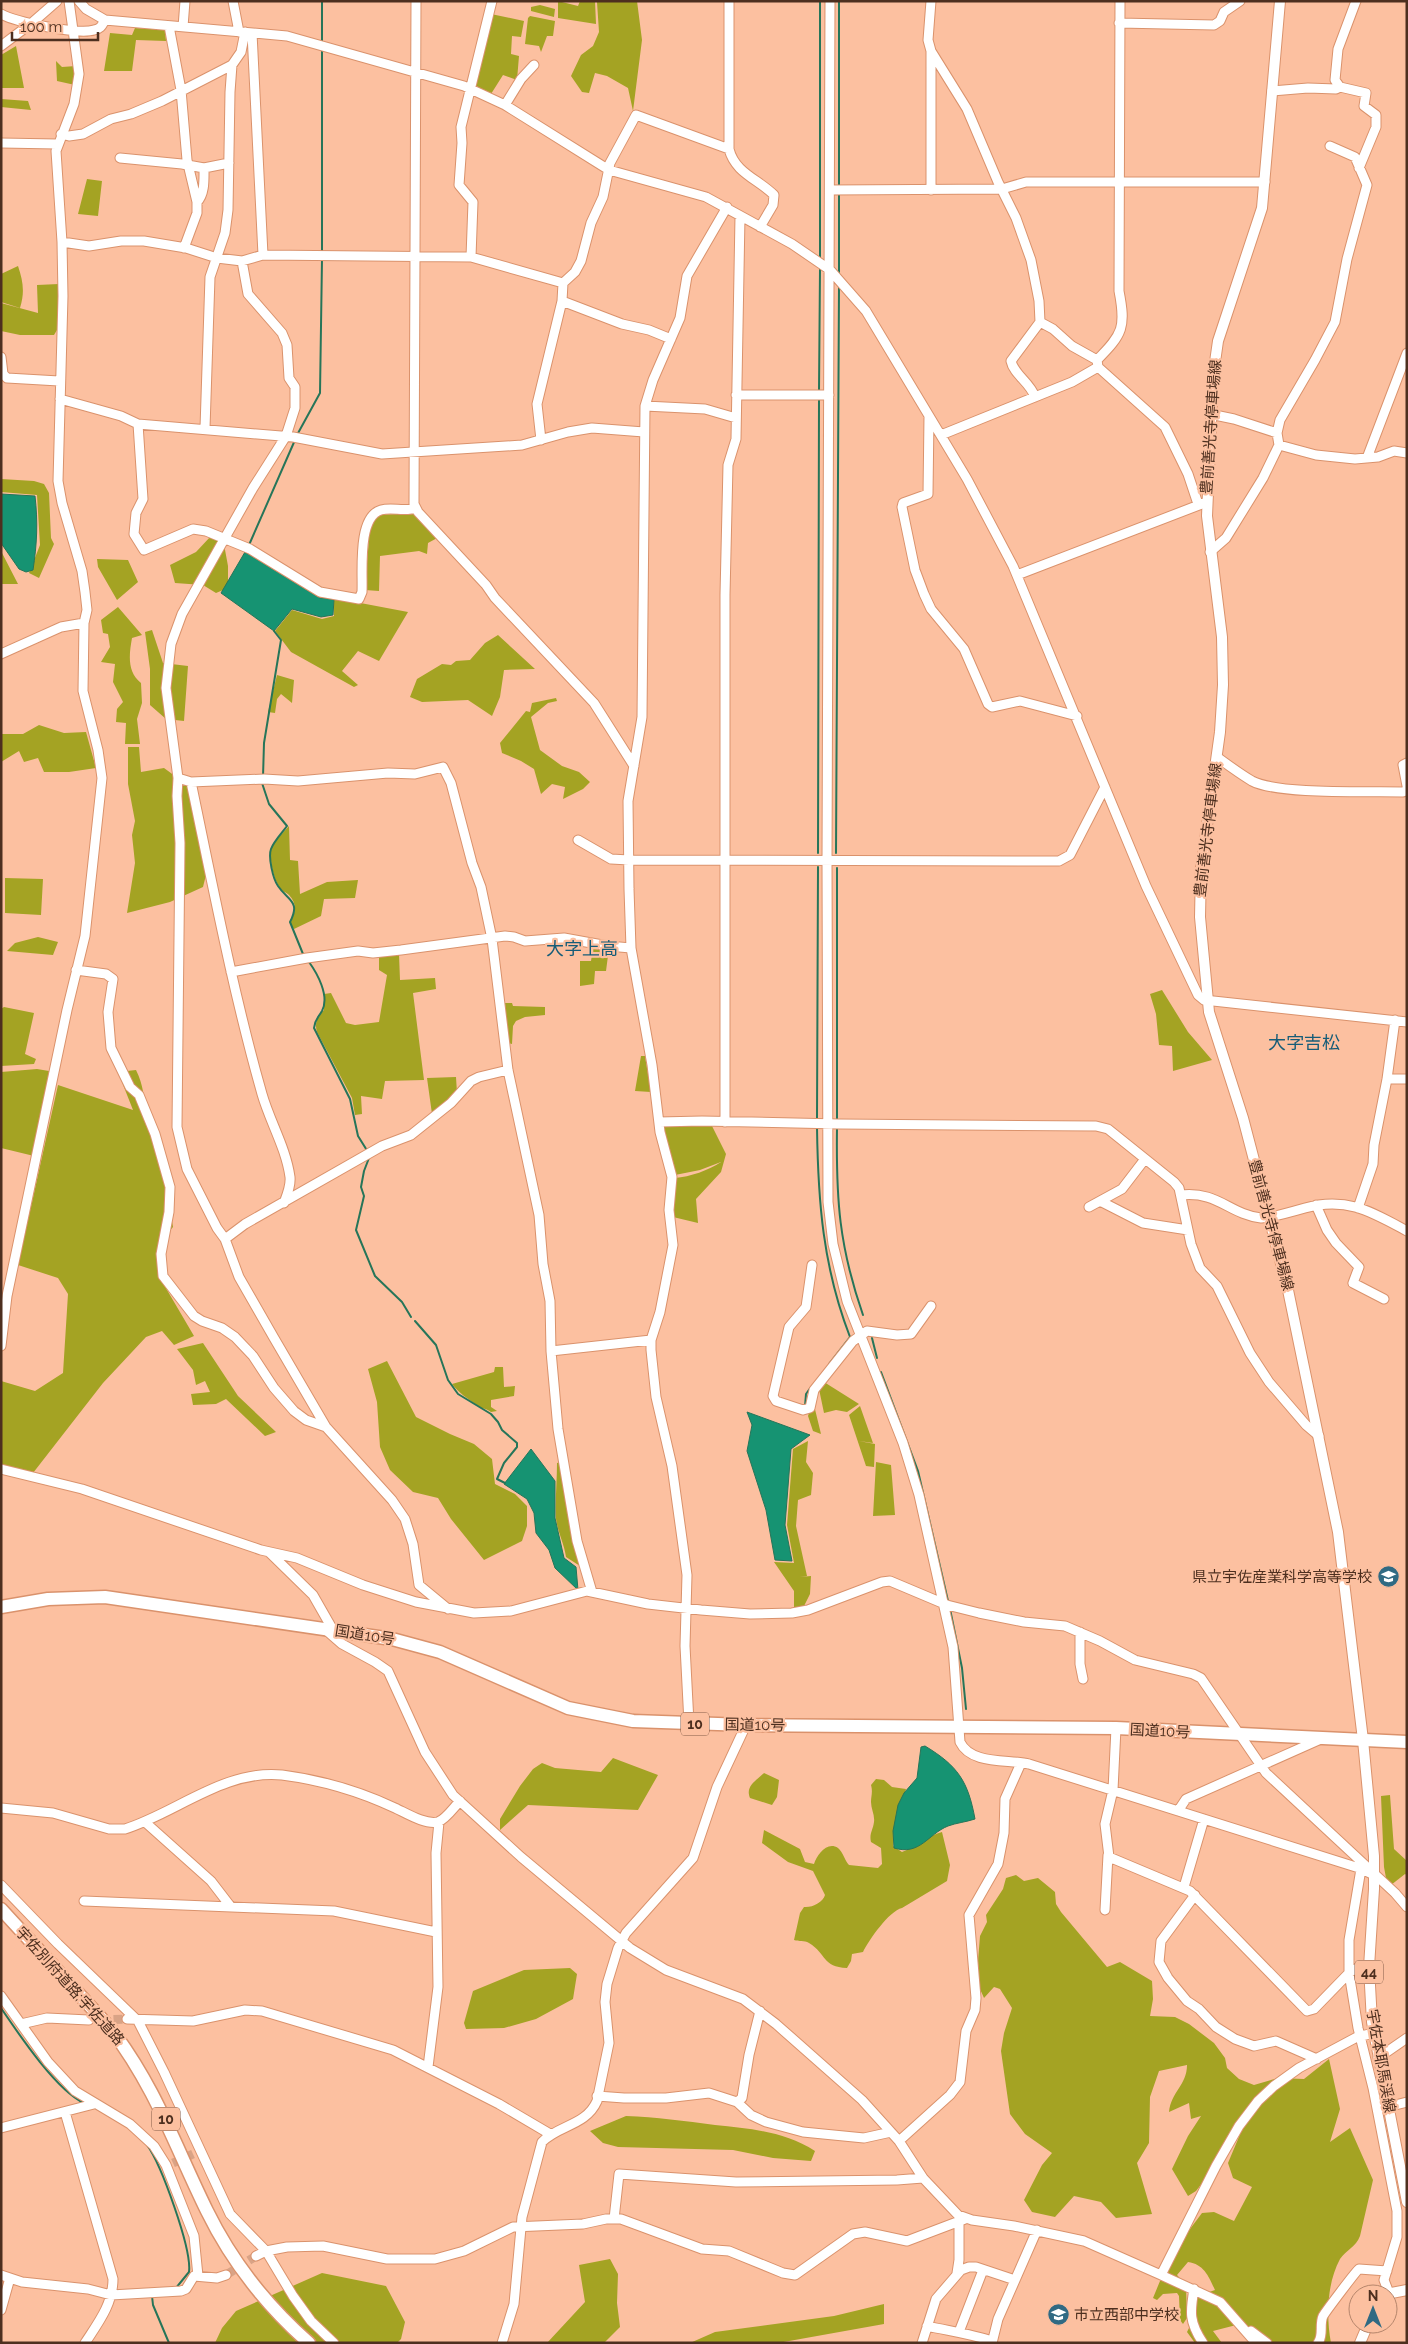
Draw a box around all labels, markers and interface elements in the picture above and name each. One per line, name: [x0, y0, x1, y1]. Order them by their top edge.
scale bar: [12, 10, 99, 42]
text: 100 m: [20, 18, 62, 36]
street label: 豊前善光寺停車場線: [1197, 359, 1225, 495]
street label: 豊前善光寺停車場線: [1191, 762, 1225, 898]
district label: 大字上高: [546, 938, 618, 959]
district label: 大字吉松: [1268, 1032, 1340, 1053]
street label: 豊前善光寺停車場線: [1245, 1157, 1297, 1293]
school or university icon: 県立宇佐産業科学高等学校: [1376, 1565, 1400, 1589]
place label: 県立宇佐産業科学高等学校: [1192, 1568, 1372, 1586]
street label: 国道10号: [334, 1621, 396, 1649]
road number: 10: [681, 1712, 709, 1736]
street label: 国道10号: [725, 1715, 785, 1735]
street label: 国道10号: [1129, 1720, 1191, 1742]
street label: 宇佐別府道路;宇佐道路: [12, 1923, 128, 2049]
road number: 44: [1355, 1960, 1383, 1984]
street label: 宇佐本耶馬渓線: [1363, 2008, 1399, 2114]
road number: 10: [152, 2108, 180, 2130]
north arrow: [1348, 2284, 1398, 2334]
text: N: [1368, 2288, 1378, 2304]
school or university icon: 市立西部中学校: [1046, 2303, 1070, 2327]
place label: 市立西部中学校: [1074, 2306, 1179, 2324]

